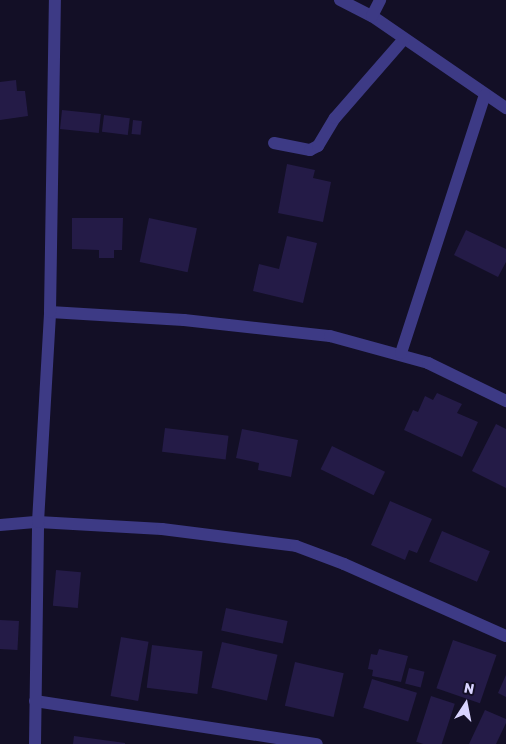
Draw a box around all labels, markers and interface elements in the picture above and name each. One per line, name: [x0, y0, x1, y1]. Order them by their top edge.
north arrow: [441, 679, 491, 729]
text: N: [462, 679, 476, 698]

